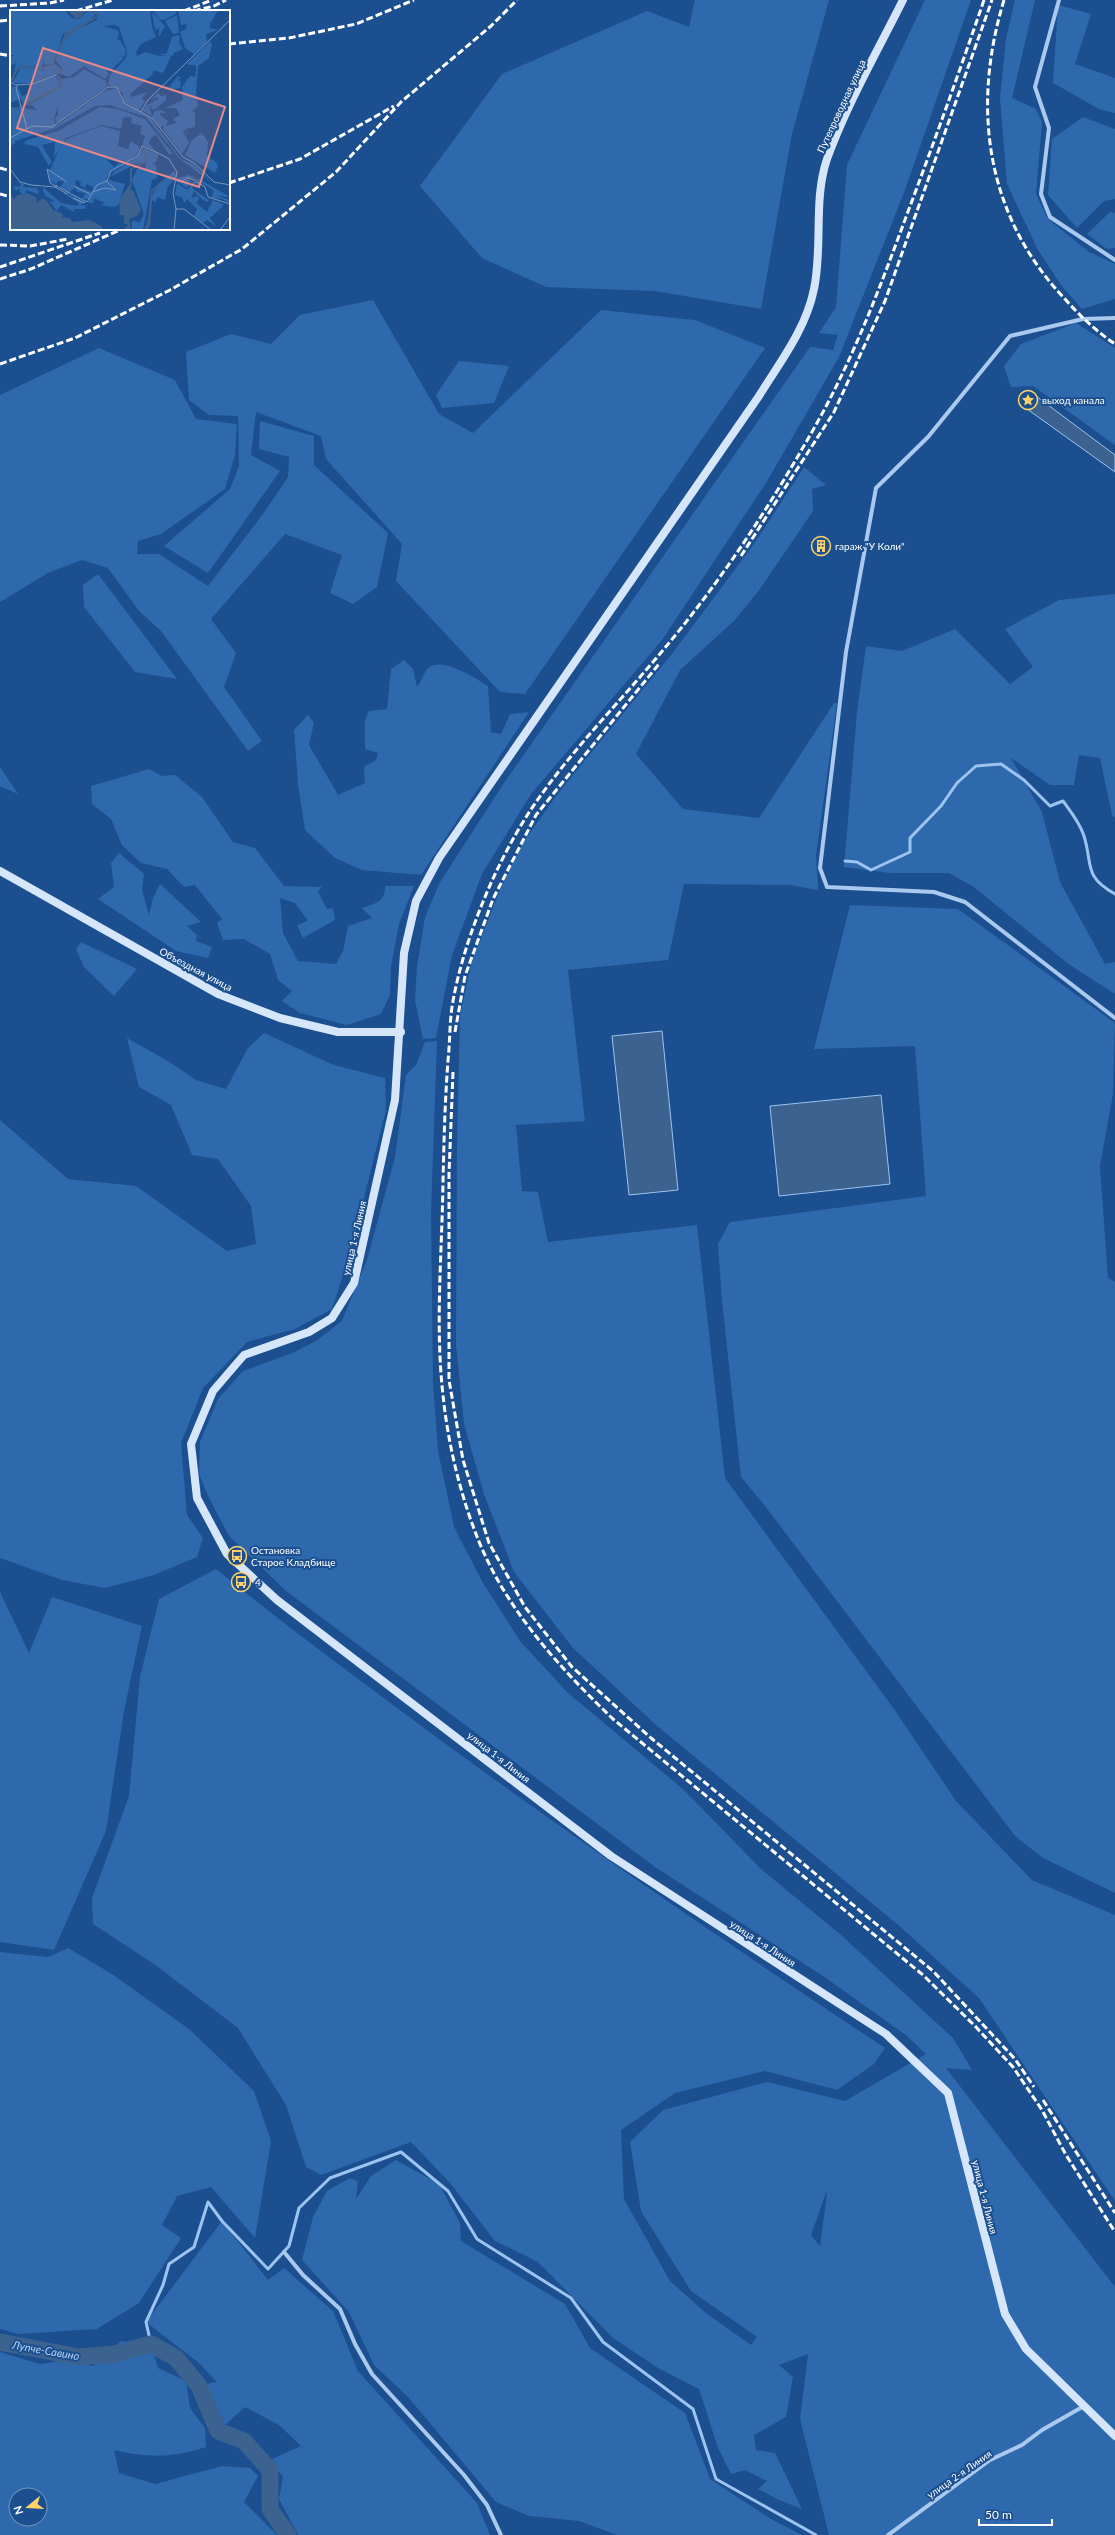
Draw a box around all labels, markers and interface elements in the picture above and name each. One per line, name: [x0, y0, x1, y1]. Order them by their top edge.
inset map: [10, 10, 230, 230]
street label: Путепроводная улица: [814, 57, 868, 155]
place icon: выход канала: [1017, 389, 1039, 411]
place label: выход канала: [1042, 394, 1105, 406]
building icon: гараж "У Коли": [810, 535, 832, 557]
place label: гараж "У Коли": [835, 540, 905, 552]
street label: Объездная улица: [158, 945, 234, 993]
street label: улица 1-я Линия: [340, 1199, 368, 1276]
place label: Остановка Старое Кладбище: [251, 1544, 336, 1568]
bus stop icon: Остановка Старое Кладбище: [226, 1545, 248, 1567]
bus stop icon: 4: [230, 1571, 252, 1593]
place label: 4: [255, 1576, 261, 1588]
street label: улица 1-я Линия: [465, 1729, 533, 1785]
street label: улица 1-я Линия: [728, 1917, 798, 1969]
street label: улица 1-я Линия: [970, 2159, 1000, 2235]
water label: Лупче-Савино: [10, 2338, 81, 2362]
street label: улица 2-я Линия: [924, 2447, 994, 2501]
north arrow: [8, 2487, 48, 2527]
scale bar: [979, 2501, 1052, 2527]
text: N: [11, 2504, 26, 2516]
text: 50 m: [985, 2507, 1012, 2522]

